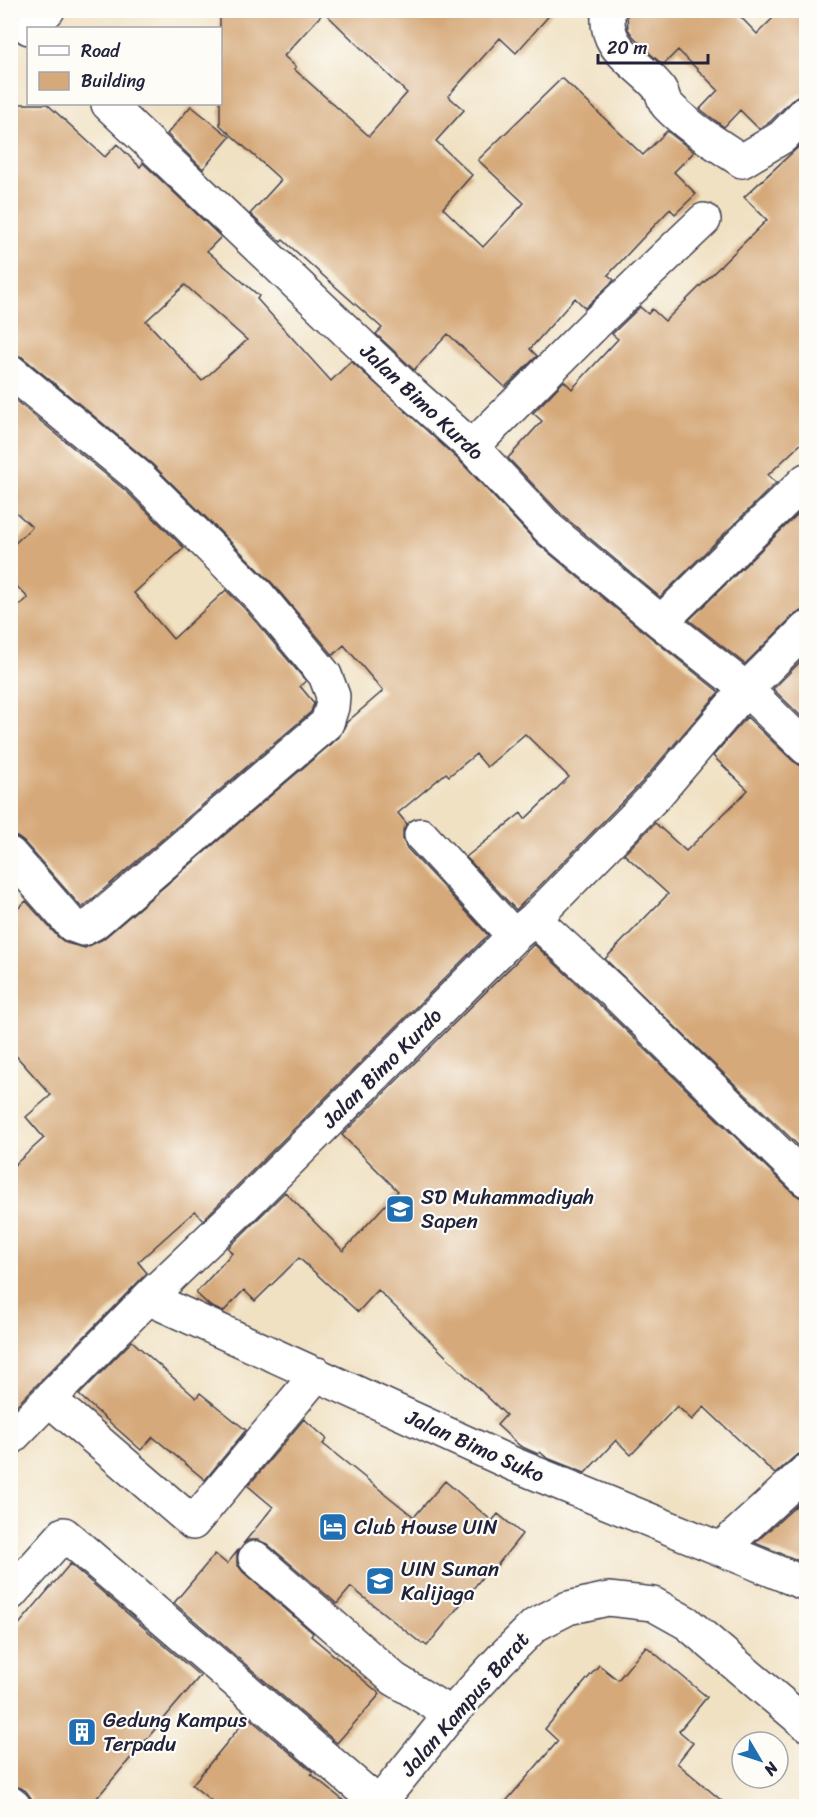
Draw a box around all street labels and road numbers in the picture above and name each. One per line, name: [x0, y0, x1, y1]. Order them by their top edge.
street label: Jalan Bimo Kurdo: [350, 333, 493, 470]
street label: Jalan Bimo Kurdo: [312, 998, 452, 1138]
street label: Jalan Bimo Suko: [398, 1398, 551, 1494]
street label: Jalan Kampus Barat: [390, 1623, 539, 1786]

